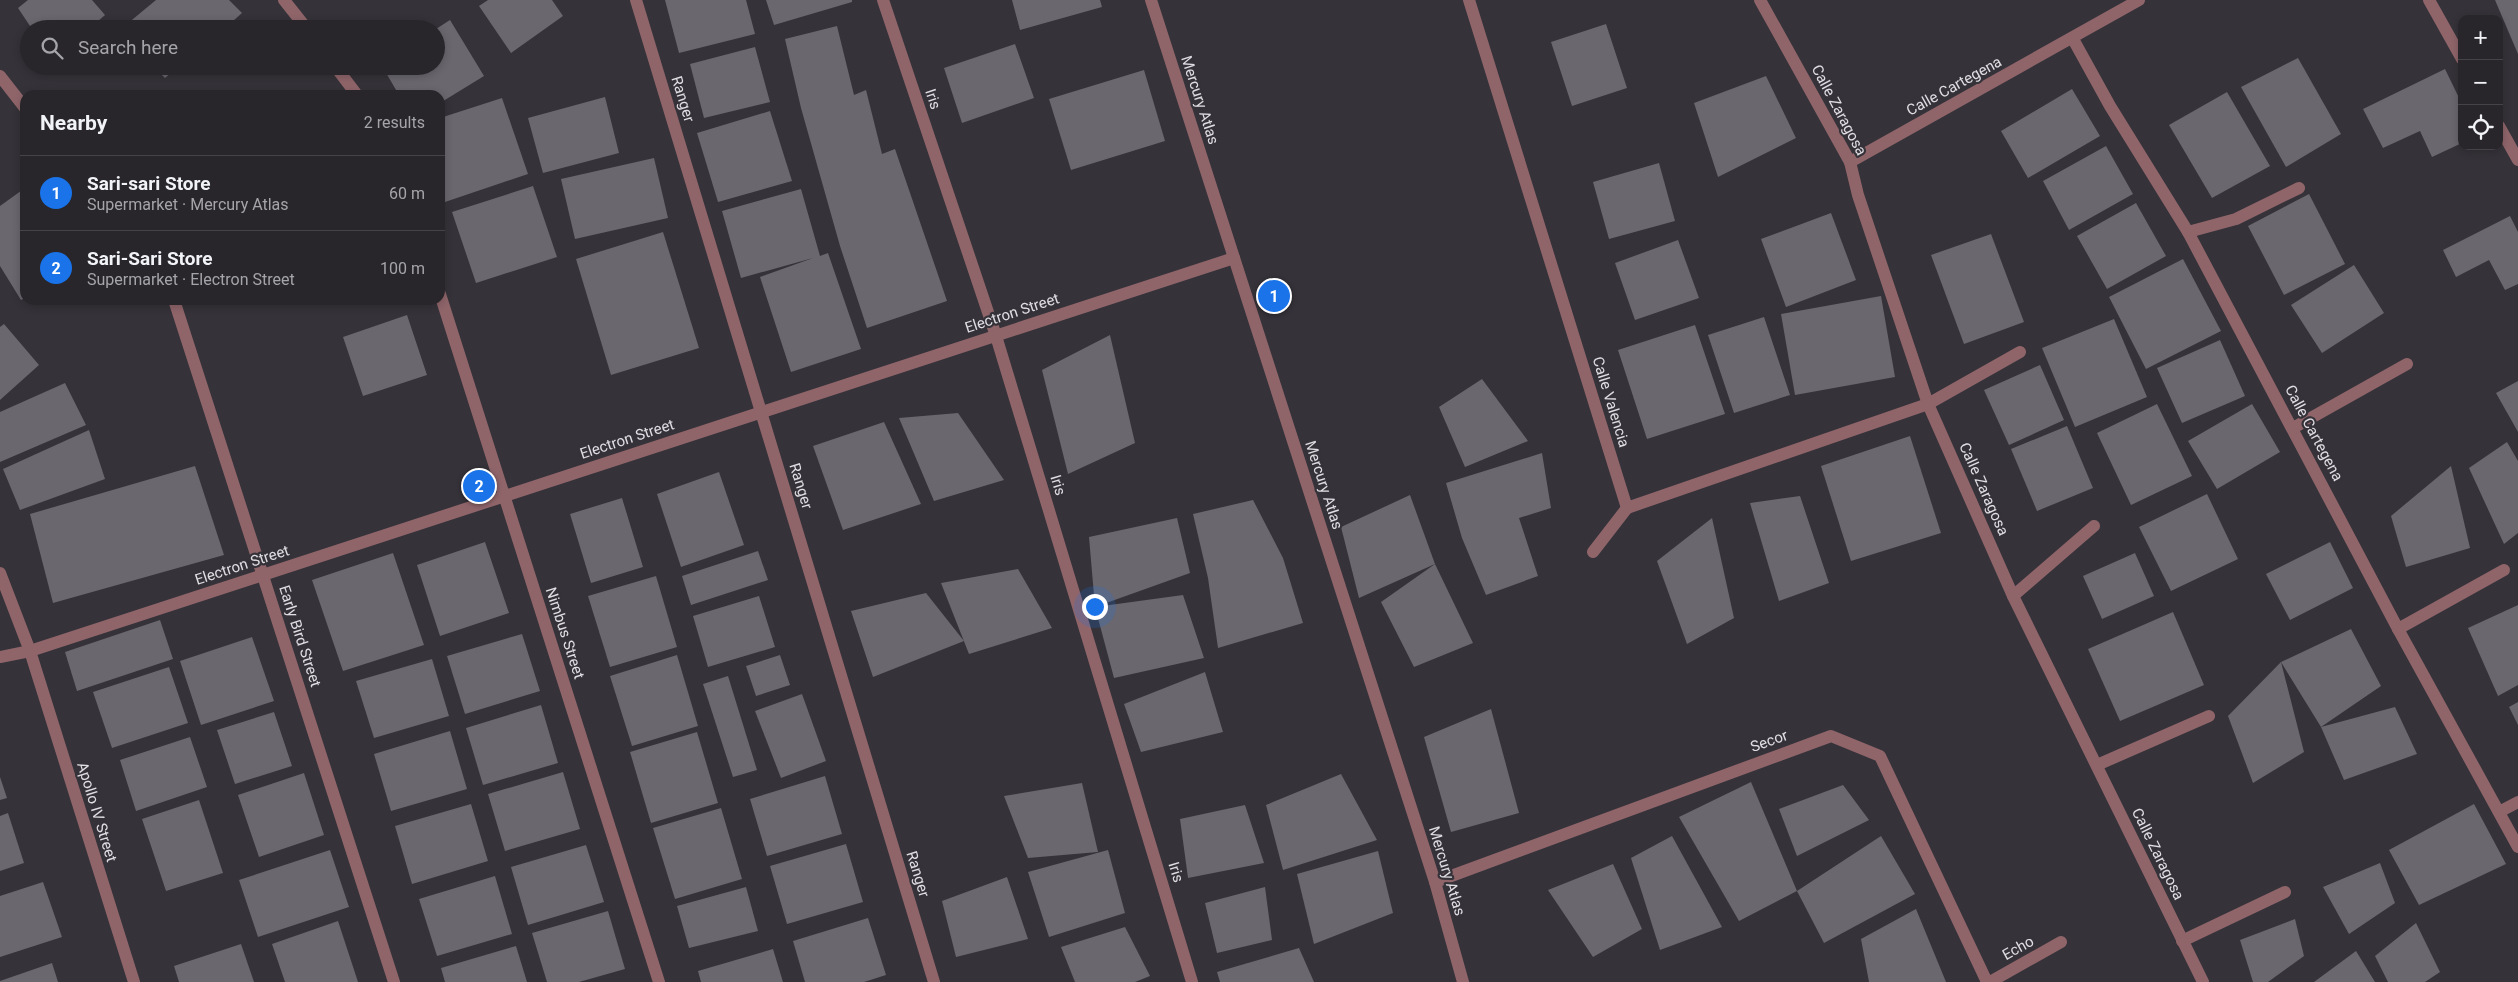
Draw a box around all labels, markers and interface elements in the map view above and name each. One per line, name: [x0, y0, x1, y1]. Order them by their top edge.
map controls: [2458, 15, 2503, 150]
button: +: [2458, 15, 2503, 60]
search box: [20, 20, 445, 75]
icon: search: [38, 34, 66, 62]
text: Search here: [78, 36, 178, 59]
street label: Calle Cartegena: [1903, 52, 2005, 120]
street label: Mercury Atlas: [1177, 53, 1223, 147]
button: −: [2458, 60, 2503, 105]
street label: Calle Zaragosa: [1808, 62, 1870, 158]
street label: Ranger: [667, 74, 699, 124]
street label: Iris: [921, 86, 945, 112]
button: locate: [2458, 105, 2503, 150]
text: Nearby: [40, 111, 107, 135]
text: 2 results: [364, 113, 425, 132]
text: Sari-sari Store: [87, 172, 211, 195]
text: 1: [51, 184, 61, 203]
text: 60 m: [389, 184, 425, 203]
text: Supermarket · Mercury Atlas: [87, 195, 289, 214]
text: Sari-Sari Store: [87, 247, 213, 270]
text: 2: [51, 259, 61, 278]
text: 100 m: [380, 259, 425, 278]
text: Supermarket · Electron Street: [87, 270, 295, 289]
pin: 1: [1258, 277, 1290, 315]
street label: Electron Street: [963, 289, 1061, 337]
street label: Calle Valencia: [1589, 355, 1633, 449]
street label: Calle Cartegena: [2281, 382, 2347, 484]
street label: Electron Street: [578, 415, 676, 463]
street label: Mercury Atlas: [1301, 438, 1347, 532]
street label: Calle Zaragosa: [1955, 440, 2013, 538]
street label: Ranger: [785, 461, 817, 511]
pin: 2: [463, 467, 495, 505]
street label: Iris: [1046, 473, 1070, 497]
street label: Electron Street: [193, 541, 291, 589]
street label: Early Bird Street: [275, 583, 325, 689]
street label: Nimbus Street: [542, 585, 588, 681]
your location: [1082, 594, 1108, 620]
street label: Secor: [1748, 726, 1790, 756]
street label: Apollo IV Street: [73, 760, 121, 864]
street label: Calle Zaragosa: [2128, 805, 2188, 903]
street label: Mercury Atlas: [1425, 824, 1469, 918]
street label: Ranger: [902, 849, 934, 899]
street label: Iris: [1164, 860, 1188, 884]
street label: Echo: [1999, 932, 2037, 964]

